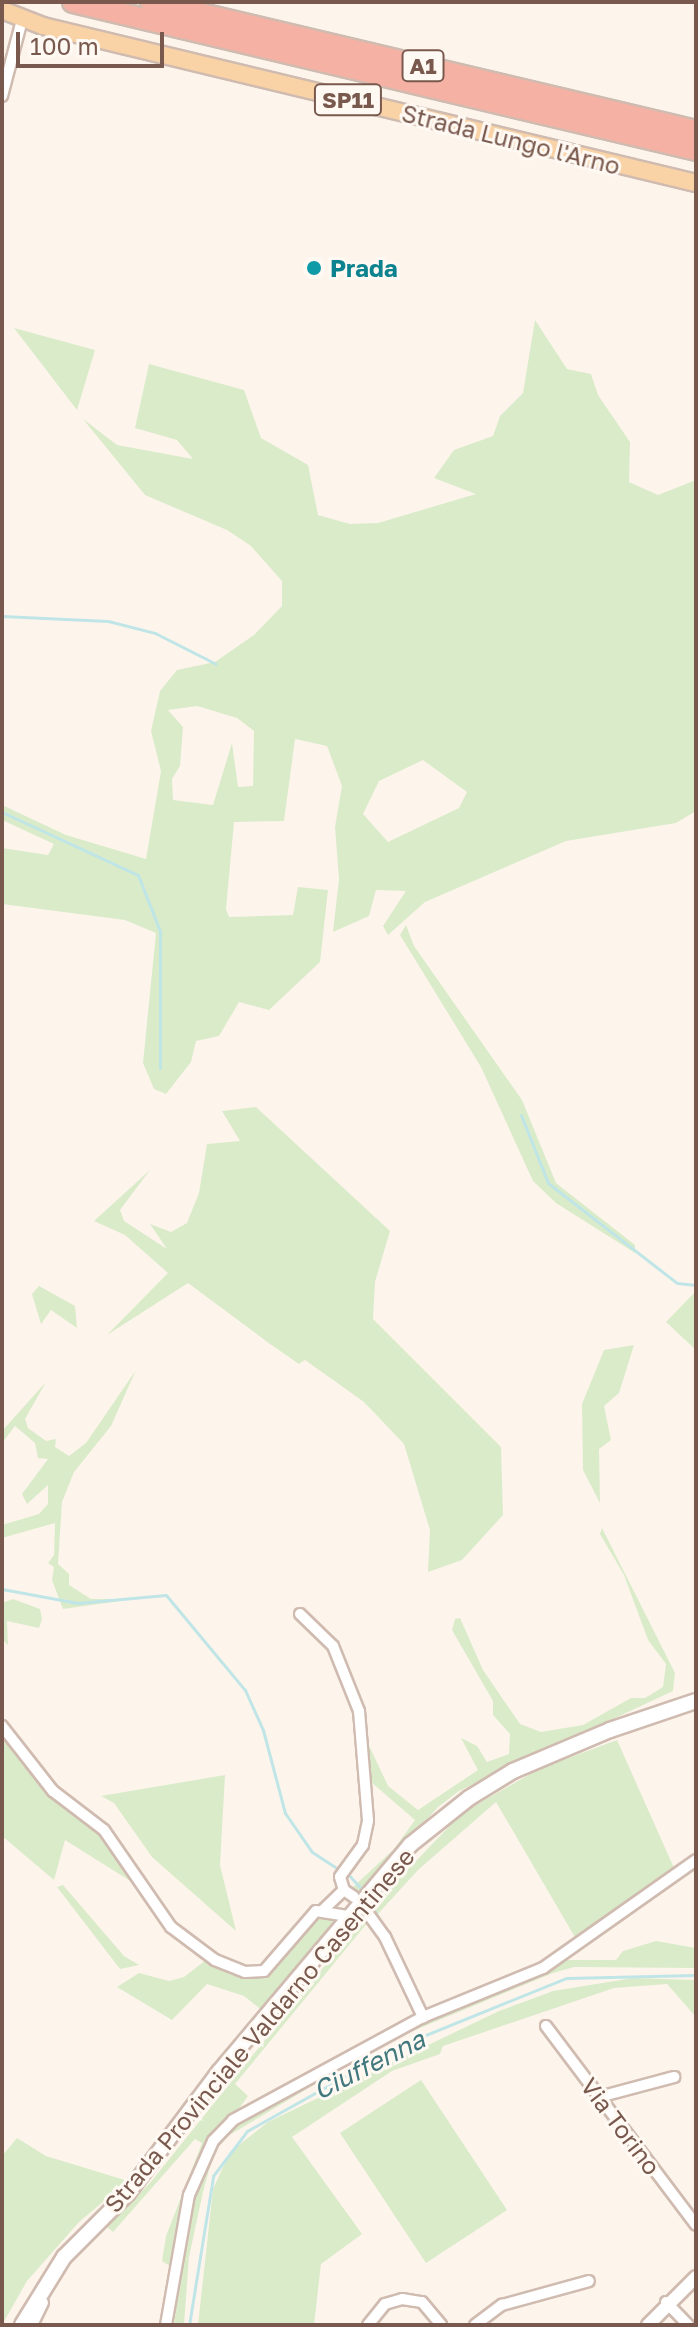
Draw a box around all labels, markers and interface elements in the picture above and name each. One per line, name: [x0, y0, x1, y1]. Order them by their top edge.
scale bar: [20, 16, 168, 66]
text: 100 m: [30, 31, 99, 60]
road number: A1: [401, 48, 445, 84]
road number: SP11: [312, 82, 384, 118]
street label: Strada Lungo l'Arno: [399, 98, 623, 180]
place label: Prada: [330, 254, 398, 282]
marker: Prada: [305, 259, 323, 277]
street label: Strada Provinciale Valdarno Casentinese: [98, 1842, 420, 2218]
water label: Ciuffenna: [308, 2024, 430, 2106]
street label: Via Torino: [575, 2072, 667, 2180]

